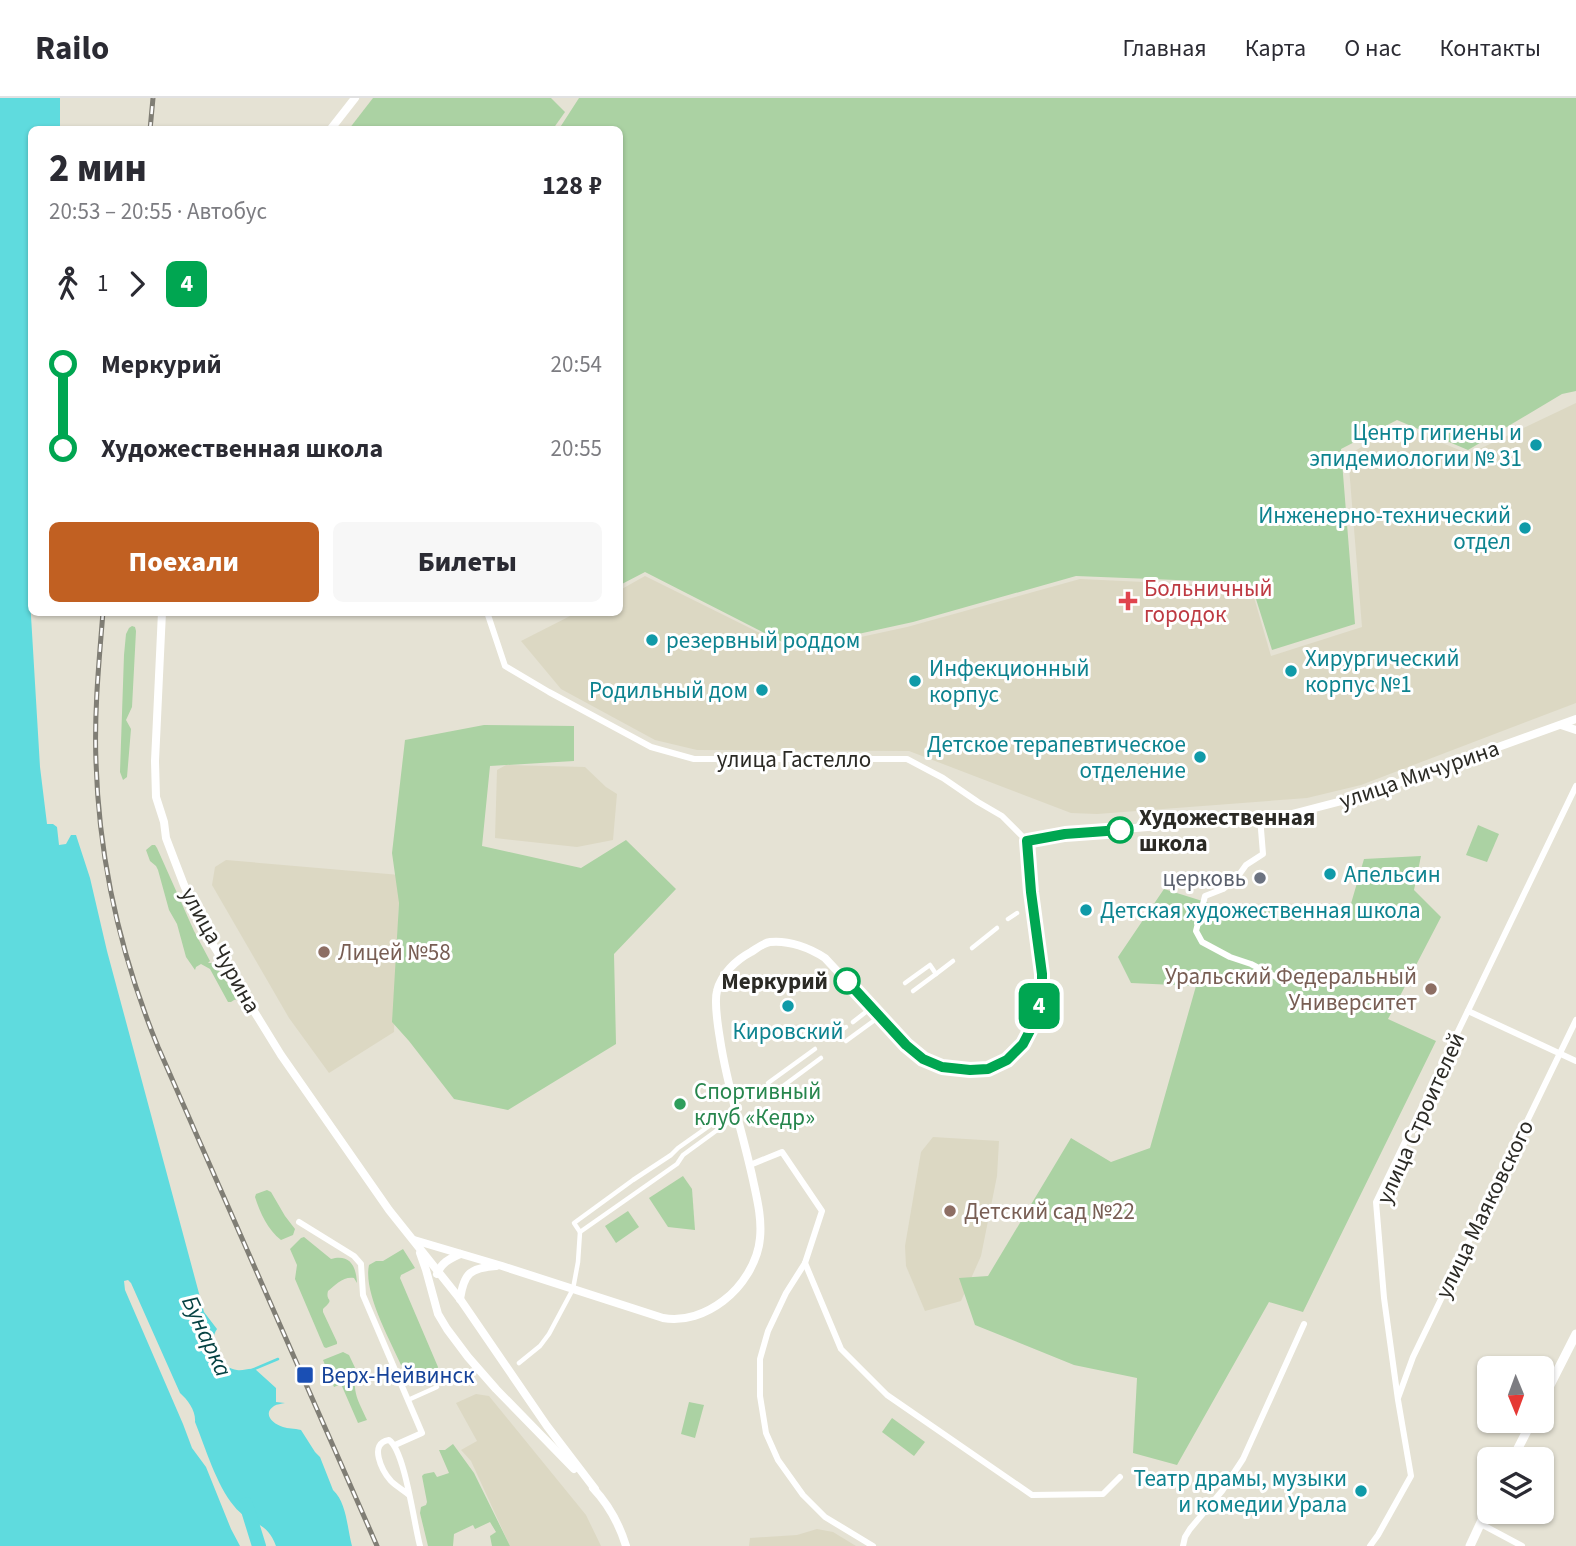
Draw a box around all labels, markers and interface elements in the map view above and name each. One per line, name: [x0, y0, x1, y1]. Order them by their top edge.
text: Railo: [35, 25, 109, 72]
text: Главная: [1122, 31, 1207, 66]
text: Карта: [1245, 31, 1306, 66]
text: О нас: [1344, 31, 1401, 66]
text: Контакты: [1439, 31, 1541, 66]
text: 2 мин: [49, 142, 147, 196]
text: 128 ₽: [542, 167, 602, 204]
text: 20:53 – 20:55 · Автобус: [49, 195, 267, 228]
icon: walk: [49, 265, 87, 303]
icon: forward: [118, 265, 156, 303]
text: 4: [180, 266, 193, 301]
text: 1: [97, 267, 108, 300]
text: Меркурий: [101, 346, 222, 383]
text: 20:54: [551, 348, 602, 381]
place label: Центр гигиены и эпидемиологии № 31: [1309, 416, 1522, 475]
text: Художественная школа: [101, 430, 383, 467]
text: 20:55: [551, 432, 602, 465]
marker: Центр гигиены и эпидемиологии № 31: [1528, 437, 1544, 453]
place label: Инженерно-технический отдел: [1258, 499, 1511, 558]
marker: Инженерно-технический отдел: [1517, 520, 1533, 536]
button: Поехали: [49, 522, 319, 602]
button: Билеты: [333, 522, 602, 602]
place label: Больничный городок: [1144, 572, 1272, 631]
marker: Больничный городок: [1118, 591, 1138, 611]
place label: резервный роддом: [666, 624, 860, 657]
marker: резервный роддом: [644, 632, 660, 648]
place label: Хирургический корпус №1: [1305, 642, 1459, 701]
place label: Инфекционный корпус: [929, 652, 1089, 711]
marker: Хирургический корпус №1: [1283, 663, 1299, 679]
marker: Инфекционный корпус: [907, 673, 923, 689]
place label: Родильный дом: [589, 674, 748, 707]
marker: Родильный дом: [754, 682, 770, 698]
place label: Детское терапевтическое отделение: [927, 728, 1186, 787]
street label: улица Мичурина: [1335, 732, 1504, 817]
street label: улица Гастелло: [717, 743, 871, 776]
marker: Детское терапевтическое отделение: [1192, 749, 1208, 765]
place label: Художественная школа: [1139, 801, 1315, 860]
marker: Художественная школа: [1107, 817, 1133, 843]
place label: Апельсин: [1344, 858, 1441, 891]
place label: церковь: [1163, 862, 1246, 895]
marker: Апельсин: [1322, 866, 1338, 882]
marker: церковь: [1252, 870, 1268, 886]
street label: улица Чурина: [172, 881, 269, 1019]
place label: Детская художественная школа: [1100, 894, 1421, 927]
marker: Детская художественная школа: [1078, 902, 1094, 918]
place label: Лицей №58: [338, 936, 451, 969]
marker: Лицей №58: [316, 944, 332, 960]
place label: Уральский Федеральный Университет: [1165, 960, 1417, 1019]
place label: Меркурий: [721, 965, 828, 998]
marker: Меркурий: [834, 968, 860, 994]
marker: Уральский Федеральный Университет: [1423, 981, 1439, 997]
line badge: 4: [1016, 983, 1062, 1029]
text: 4: [1033, 988, 1045, 1023]
marker: Кировский: [780, 998, 796, 1014]
place label: Кировский: [732, 1015, 844, 1048]
street label: улица Строителей: [1368, 1027, 1473, 1209]
place label: Спортивный клуб «Кедр»: [694, 1075, 821, 1134]
marker: Спортивный клуб «Кедр»: [672, 1096, 688, 1112]
street label: улица Маяковского: [1427, 1114, 1542, 1304]
place label: Детский сад №22: [964, 1195, 1135, 1228]
marker: Детский сад №22: [942, 1203, 958, 1219]
water label: Бунарка: [172, 1290, 241, 1383]
north arrow: [1477, 1356, 1554, 1433]
map controls: [1477, 1356, 1554, 1524]
place label: Верх-Нейвинск: [321, 1359, 475, 1392]
marker: Верх-Нейвинск: [295, 1365, 315, 1385]
button: layers: [1477, 1447, 1554, 1524]
place label: Театр драмы, музыки и комедии Урала: [1134, 1462, 1347, 1521]
marker: Театр драмы, музыки и комедии Урала: [1353, 1483, 1369, 1499]

